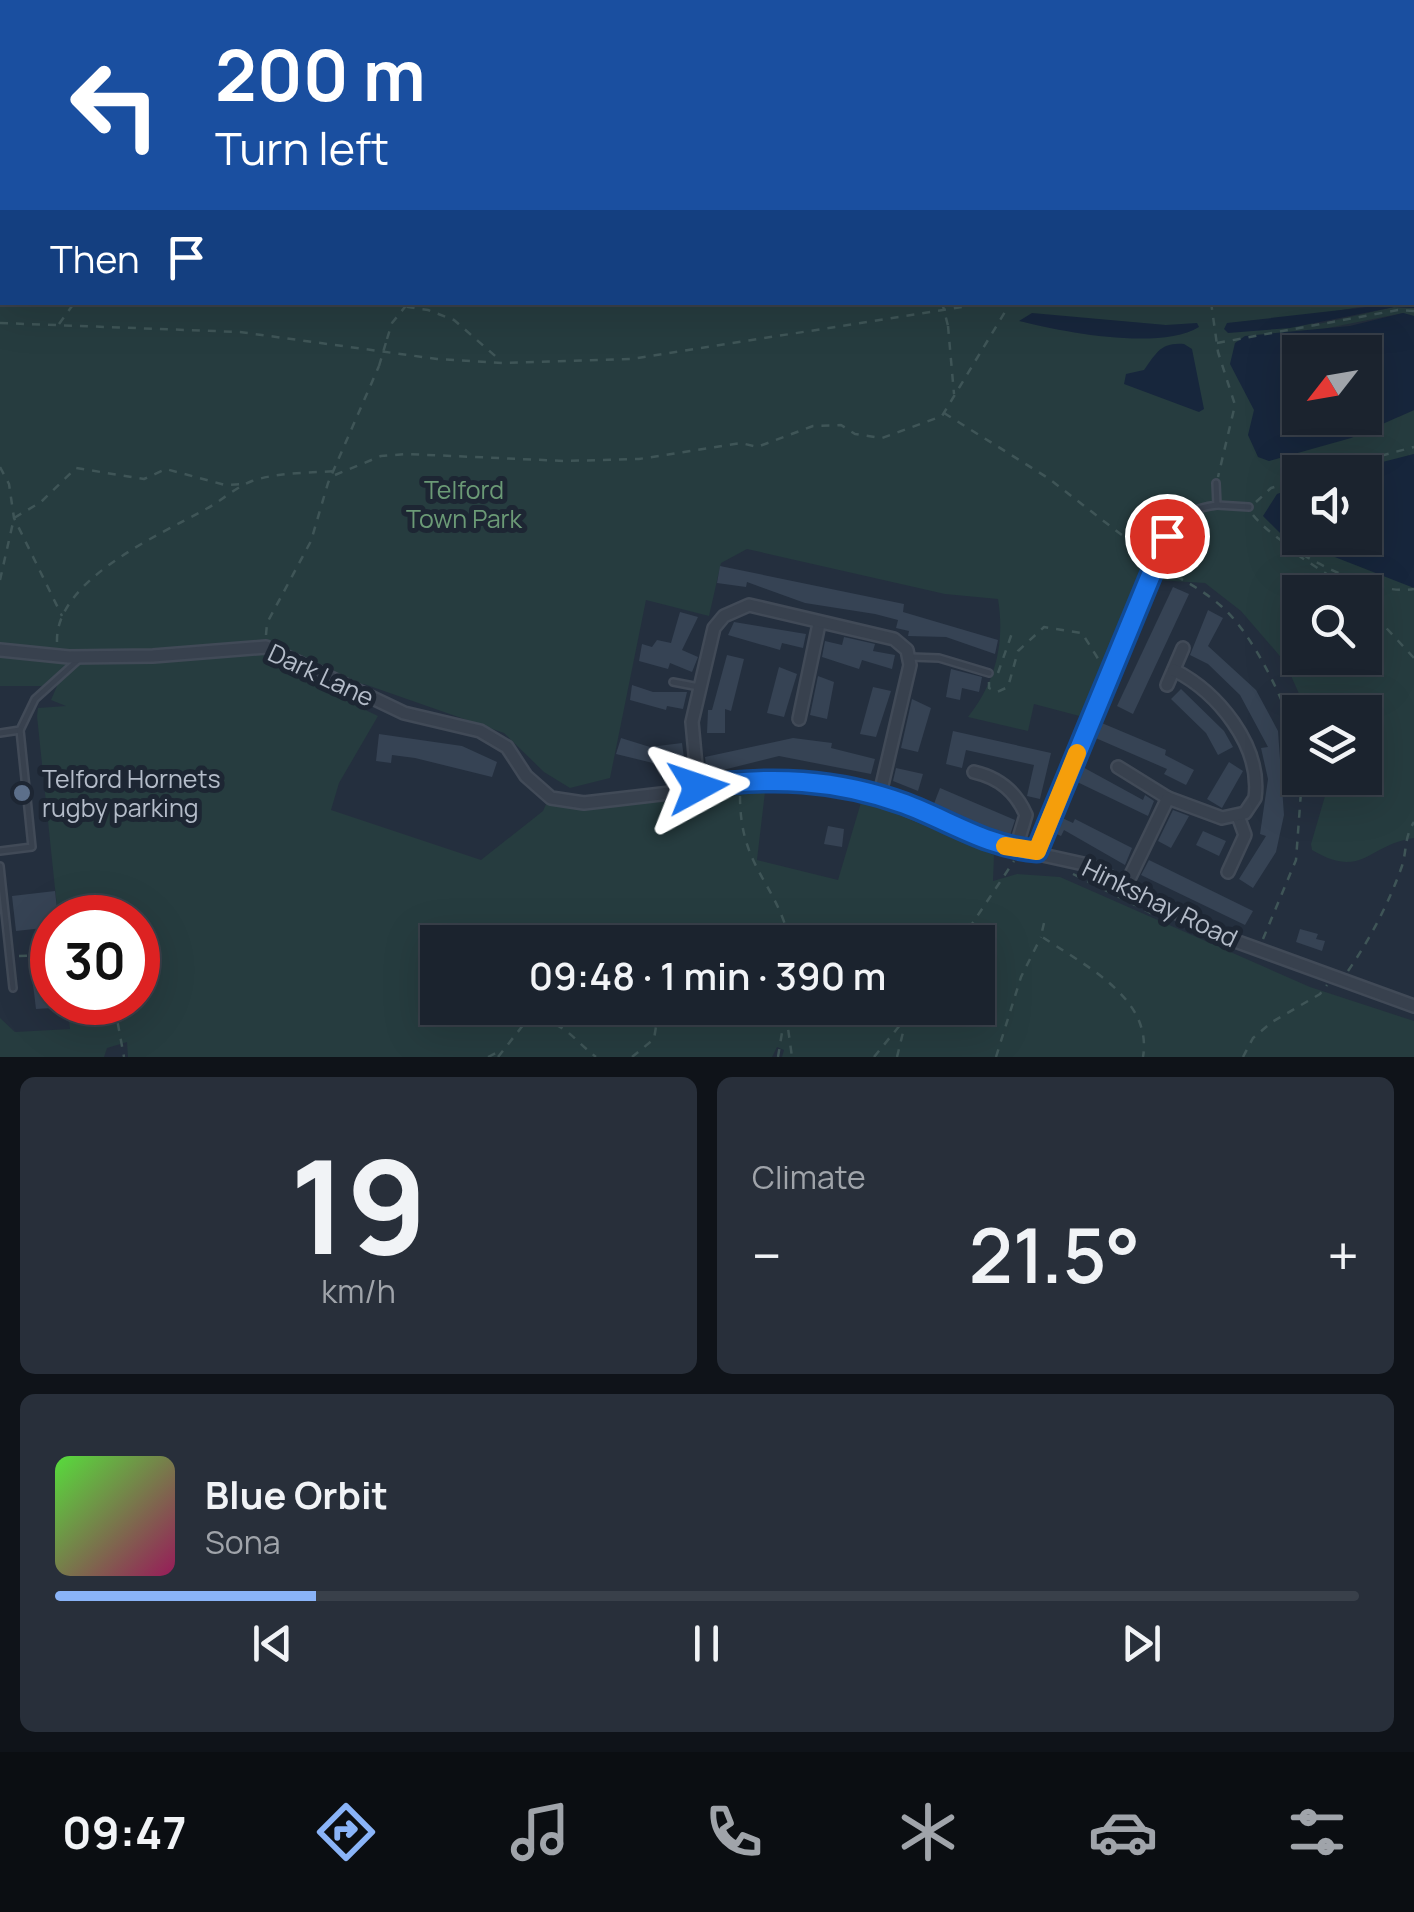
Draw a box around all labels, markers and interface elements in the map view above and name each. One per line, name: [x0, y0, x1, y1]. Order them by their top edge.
text: 200 m: [215, 26, 426, 122]
icon: left: [50, 40, 180, 170]
text: Turn left: [215, 117, 389, 179]
icon: arrive: [159, 230, 214, 285]
text: Then: [50, 232, 139, 284]
north arrow: [1282, 335, 1382, 435]
map controls: [1282, 335, 1382, 795]
button: sound: [1282, 455, 1382, 555]
park label: Telford Town Park: [406, 472, 523, 536]
pin: [1125, 494, 1210, 579]
icon: arrive: [1140, 509, 1195, 564]
button: search: [1282, 575, 1382, 675]
street label: Dark Lane: [263, 635, 380, 714]
button: layers: [1282, 695, 1382, 795]
position arrow: [646, 735, 750, 839]
place label: Telford Hornets rugby parking: [42, 761, 221, 825]
marker: Telford Hornets rugby parking: [11, 782, 33, 804]
street label: Hinkshay Road: [1077, 850, 1244, 955]
speed limit sign: 30: [30, 895, 160, 1025]
text: 09:48 · 1 min · 390 m: [529, 949, 886, 1001]
text: 19: [290, 1115, 427, 1293]
text: Climate: [752, 1155, 866, 1199]
text: 21.5°: [969, 1203, 1140, 1306]
text: −: [752, 1217, 782, 1293]
text: +: [1327, 1217, 1359, 1293]
text: km/h: [321, 1269, 396, 1313]
text: Blue Orbit: [205, 1468, 388, 1520]
text: Sona: [205, 1520, 280, 1564]
icon: previous: [245, 1616, 300, 1671]
icon: pause: [679, 1616, 734, 1671]
icon: next: [1114, 1616, 1169, 1671]
icon: directions: [311, 1797, 381, 1867]
icon: music: [505, 1797, 575, 1867]
icon: phone: [699, 1797, 769, 1867]
icon: climate: [893, 1797, 963, 1867]
icon: car: [1088, 1797, 1158, 1867]
icon: filters: [1282, 1797, 1352, 1867]
text: 09:47: [62, 1801, 187, 1863]

